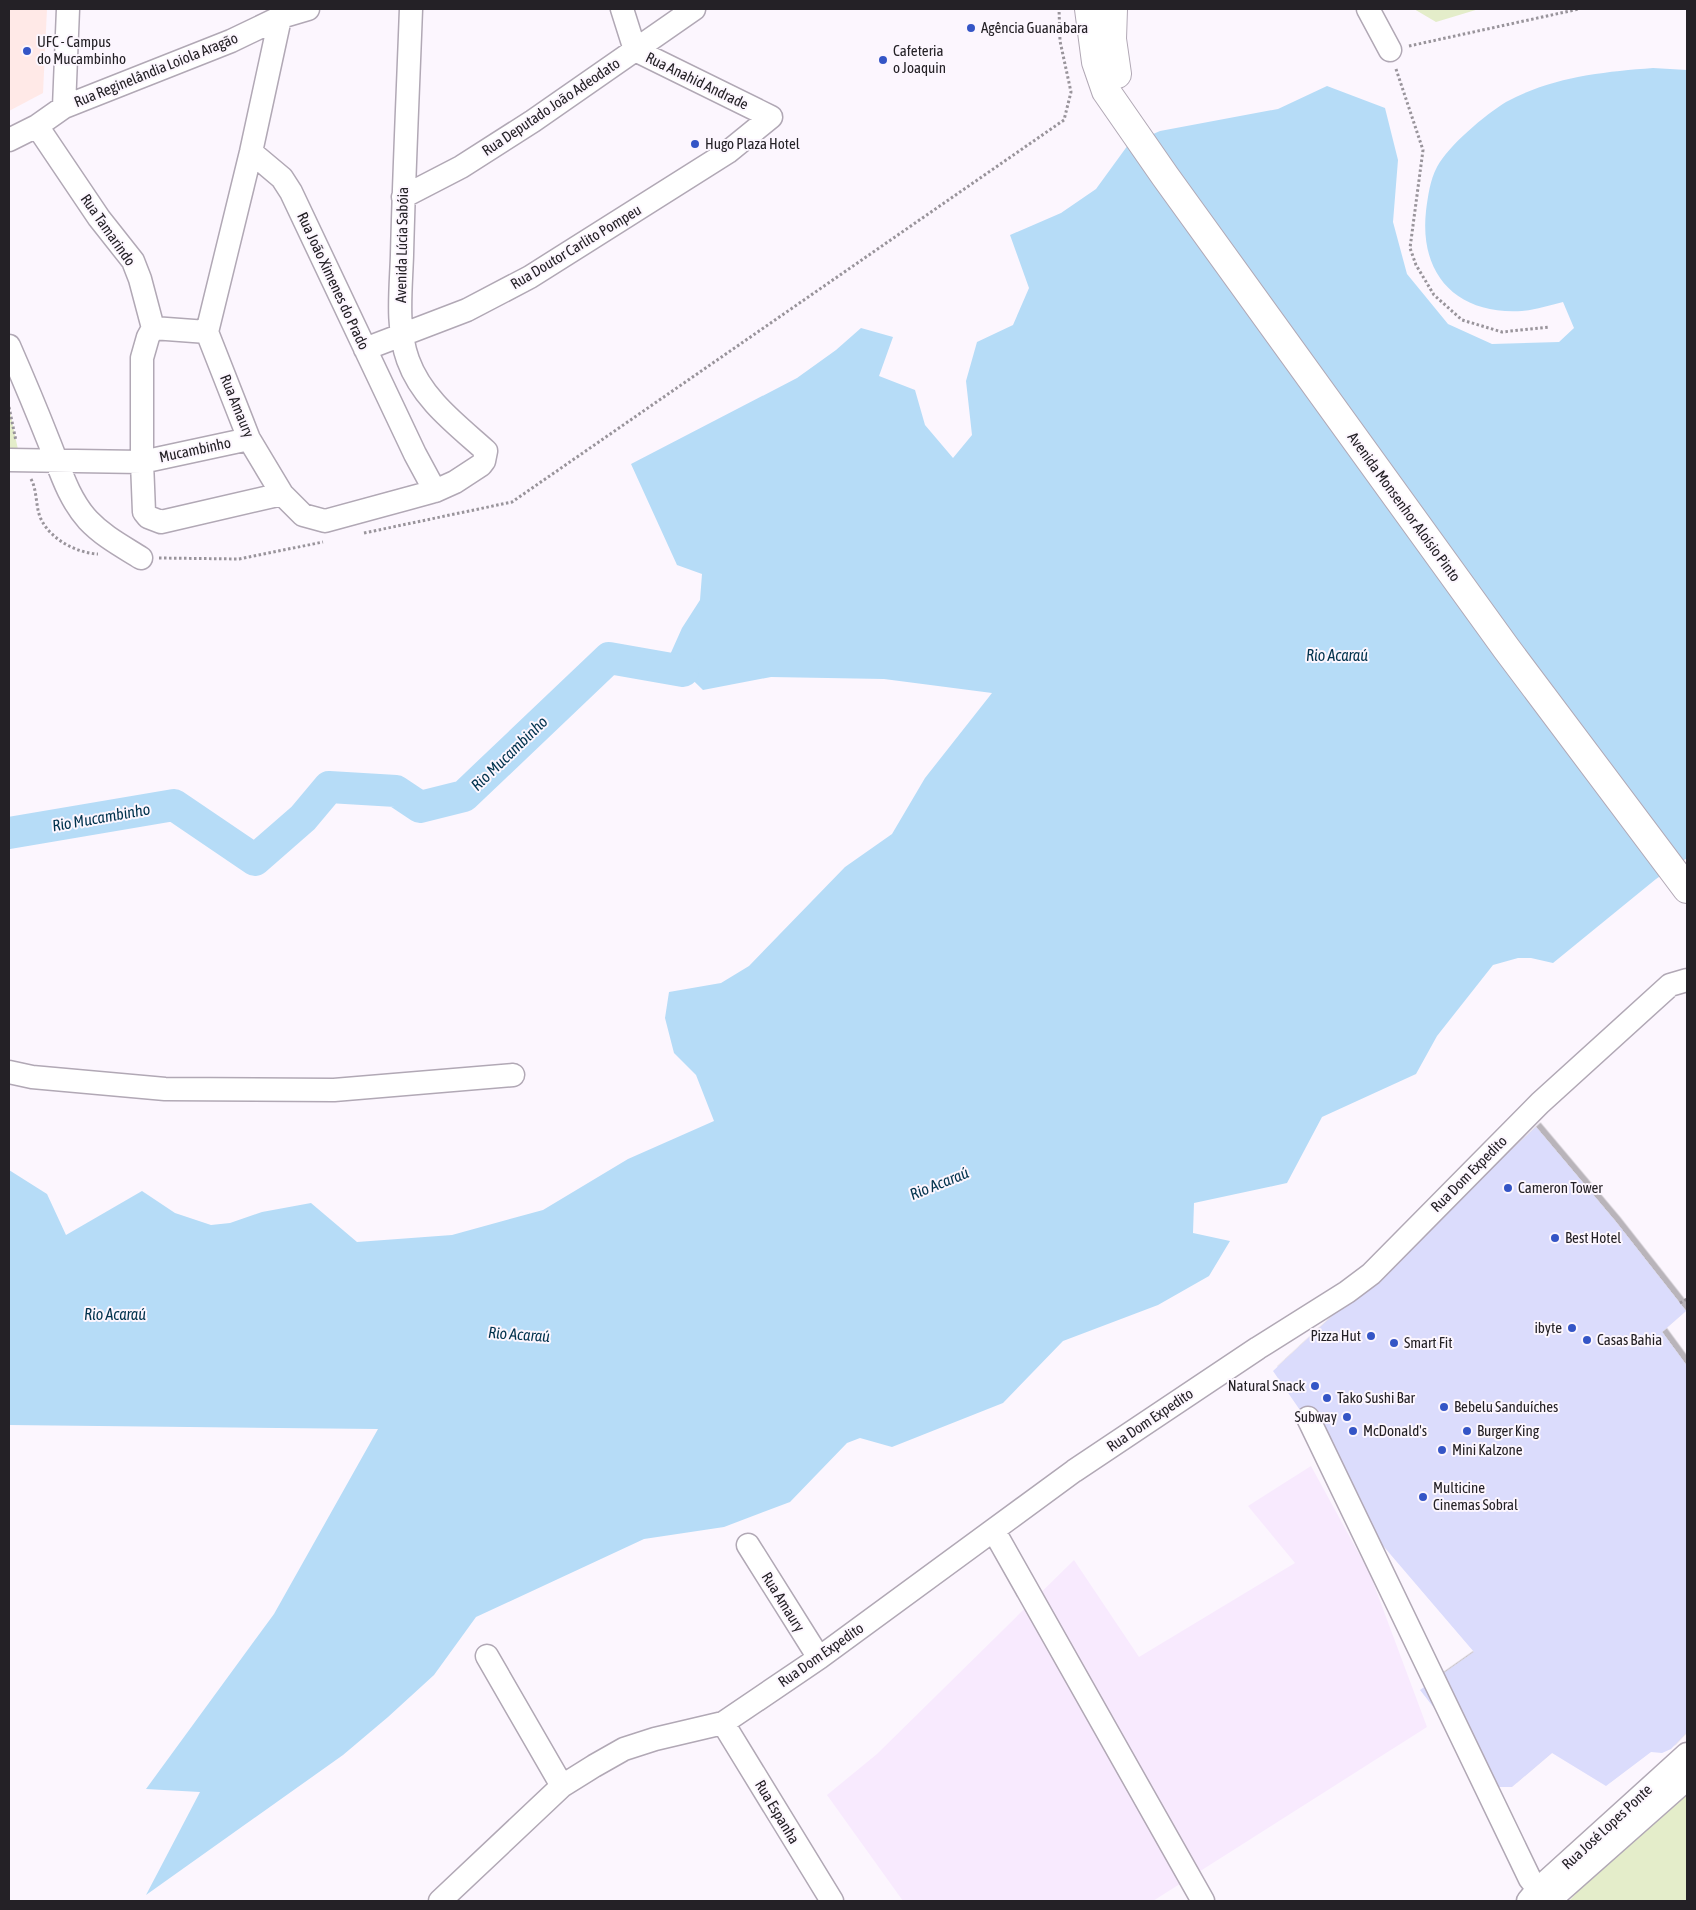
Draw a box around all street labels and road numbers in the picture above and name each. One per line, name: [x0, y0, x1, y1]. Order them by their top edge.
street label: Rua Reginelândia Loiola Aragão: [72, 29, 240, 110]
street label: Rua Anahid Andrade: [643, 48, 751, 113]
street label: Rua Deputado João Adeodato: [479, 54, 623, 159]
street label: Avenida Lúcia Sabóia: [392, 187, 411, 303]
street label: Rua Tamarindo: [78, 191, 139, 269]
street label: Rua Doutor Carlito Pompeu: [507, 201, 644, 292]
street label: Rua João Ximenes do Prado: [294, 209, 373, 352]
street label: Rua Amaury: [217, 372, 258, 440]
street label: Avenida Monsenhor Aloísio Pinto: [1345, 429, 1464, 585]
street label: Mucambinho: [158, 434, 232, 465]
street label: Rua Dom Expedito: [1427, 1132, 1510, 1215]
street label: Rua Dom Expedito: [1103, 1385, 1196, 1455]
street label: Rua Amaury: [759, 1569, 808, 1635]
street label: Rua Dom Expedito: [775, 1619, 867, 1690]
street label: Rua Espanha: [752, 1777, 803, 1847]
street label: Rua José Lopes Ponte: [1558, 1781, 1655, 1873]

